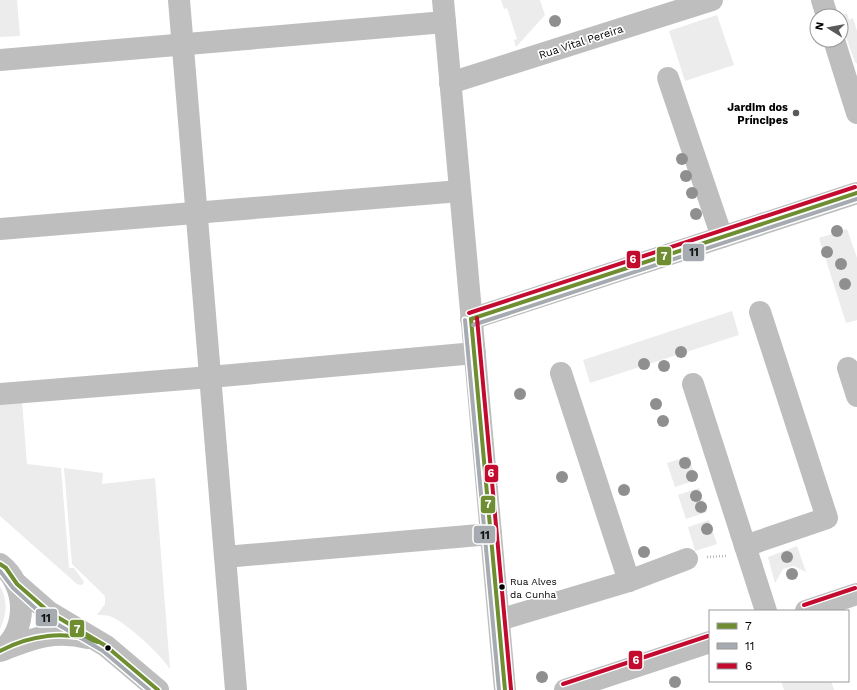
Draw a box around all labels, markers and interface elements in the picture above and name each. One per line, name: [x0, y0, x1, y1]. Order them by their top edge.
north arrow: [809, 8, 849, 48]
text: N: [813, 21, 827, 31]
street label: Rua Vital Pereira: [537, 22, 625, 62]
place label: Jardim dos Príncipes: [727, 101, 788, 127]
marker: Jardim dos Príncipes: [791, 108, 801, 118]
line badge: 11: [682, 243, 705, 262]
line badge: 7: [656, 246, 672, 266]
text: 11: [689, 246, 699, 259]
line badge: 6: [626, 250, 641, 269]
text: 7: [661, 250, 668, 263]
text: 6: [630, 253, 637, 266]
line badge: 6: [484, 464, 499, 483]
text: 6: [488, 467, 495, 480]
line badge: 7: [480, 495, 496, 514]
text: 7: [485, 498, 492, 511]
line badge: 11: [473, 525, 496, 544]
text: 11: [480, 529, 490, 542]
place label: Rua Alves da Cunha: [510, 576, 557, 600]
marker: Rua Alves da Cunha: [497, 582, 507, 592]
line badge: 11: [35, 608, 58, 627]
legend: [709, 610, 849, 682]
text: 11: [41, 612, 51, 625]
line badge: 7: [69, 619, 85, 638]
text: 7: [745, 619, 752, 633]
text: 7: [74, 623, 81, 636]
text: 11: [745, 639, 754, 653]
unlabelled marker: [103, 643, 113, 653]
line badge: 6: [628, 650, 643, 670]
text: 6: [633, 654, 640, 667]
text: 6: [745, 659, 752, 673]

